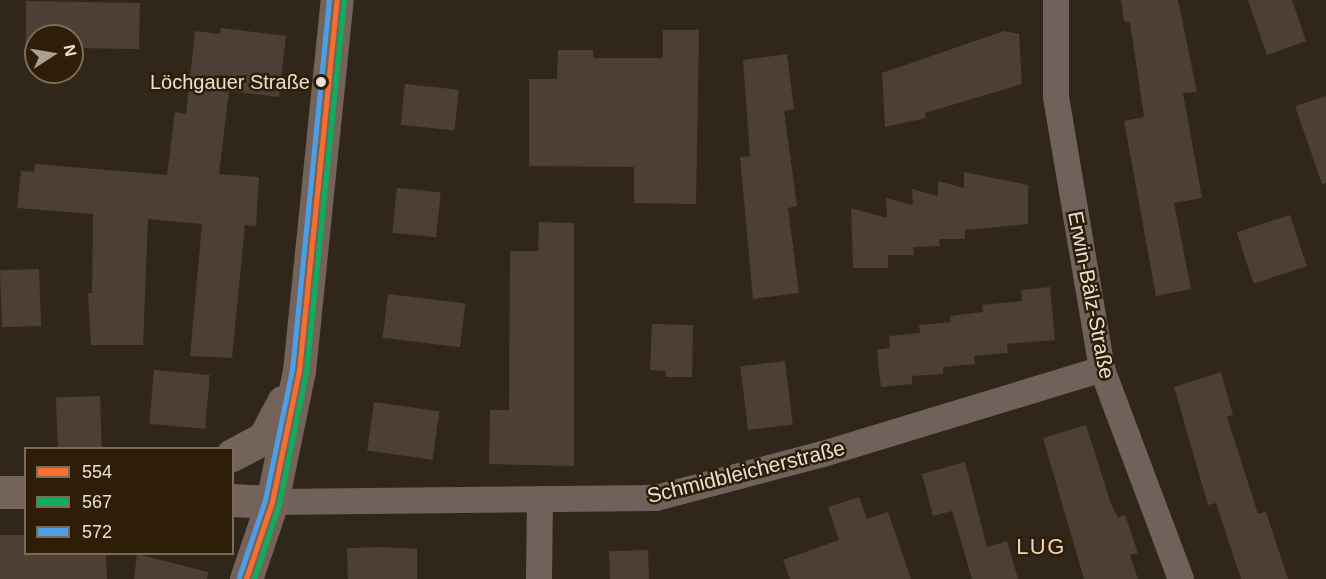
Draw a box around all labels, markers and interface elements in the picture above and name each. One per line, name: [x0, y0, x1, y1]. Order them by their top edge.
north arrow: [24, 24, 84, 84]
text: N: [61, 43, 80, 58]
place label: Löchgauer Straße: [150, 70, 310, 94]
marker: Löchgauer Straße: [315, 76, 327, 88]
street label: Erwin-Bälz-Straße: [1062, 209, 1120, 381]
street label: Schmidbleicherstraße: [644, 435, 848, 509]
legend: [24, 447, 234, 555]
text: 554: [82, 462, 112, 482]
text: 567: [82, 492, 112, 512]
text: 572: [82, 522, 112, 542]
district label: LUG: [1016, 534, 1066, 560]

